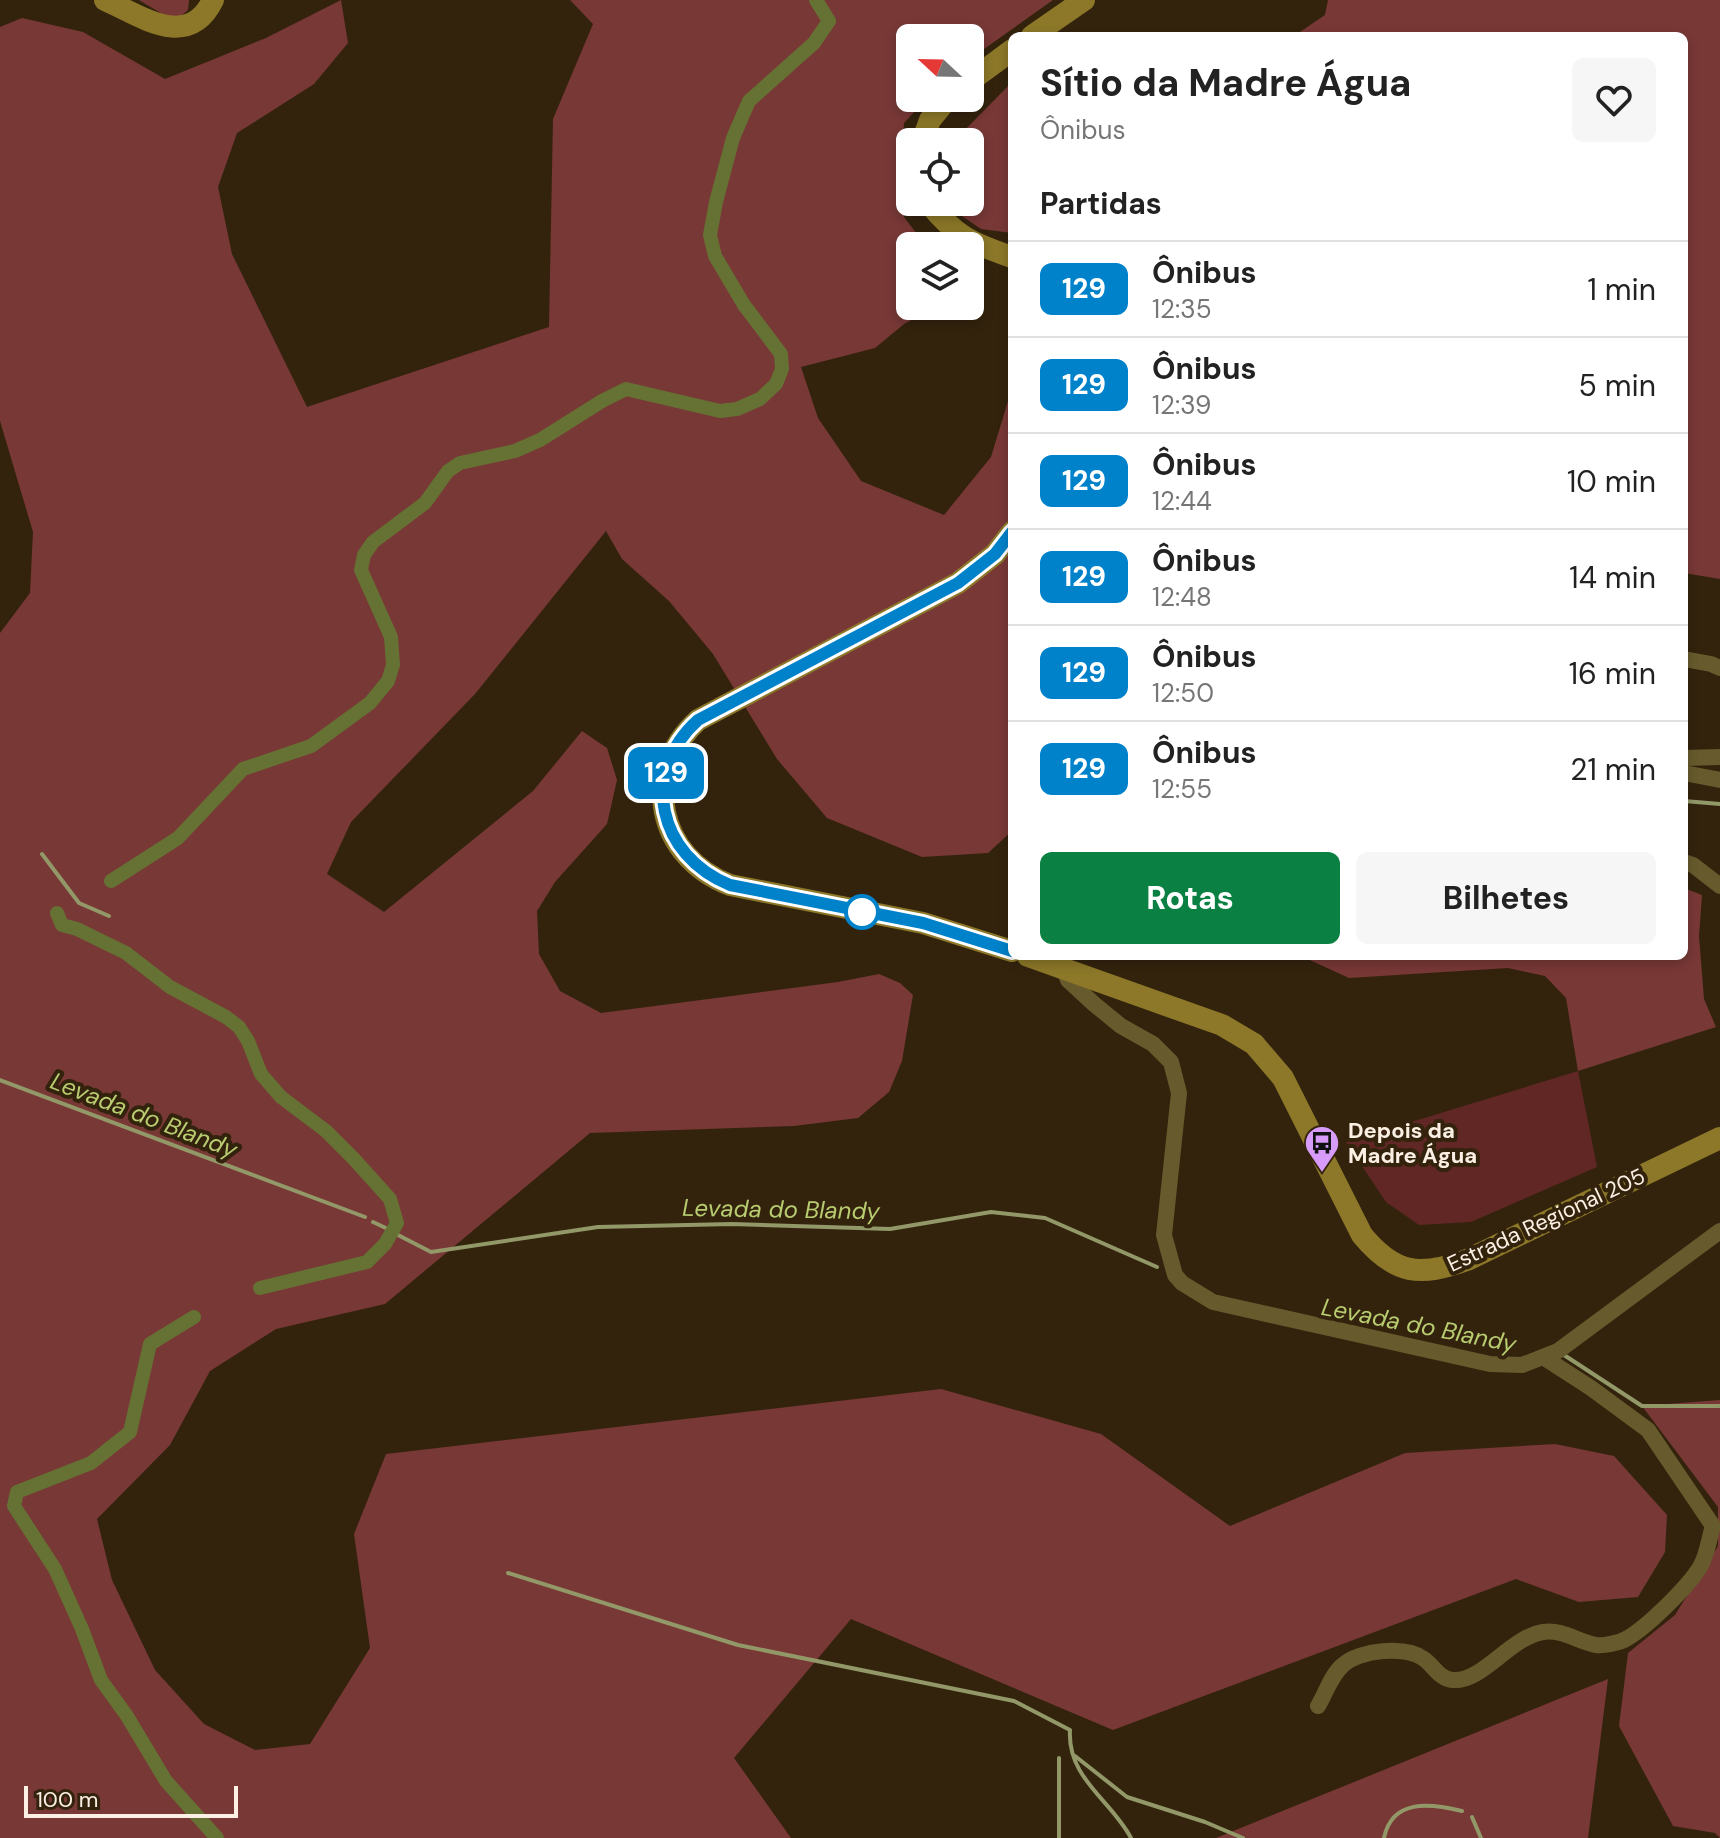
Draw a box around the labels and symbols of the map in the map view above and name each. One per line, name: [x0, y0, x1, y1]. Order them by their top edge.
north arrow: [896, 24, 984, 112]
line badge: 129: [620, 747, 712, 799]
unlabelled marker: [845, 895, 879, 929]
water label: Levada do Blandy: [46, 1065, 242, 1165]
place label: Depois da Madre Água: [1348, 1116, 1477, 1170]
bus stop icon: Depois da Madre Água: [1303, 1124, 1341, 1174]
street label: Estrada Regional 205: [1442, 1161, 1650, 1279]
water label: Levada do Blandy: [682, 1192, 881, 1226]
water label: Levada do Blandy: [1319, 1291, 1520, 1359]
scale bar: [24, 1782, 238, 1818]

